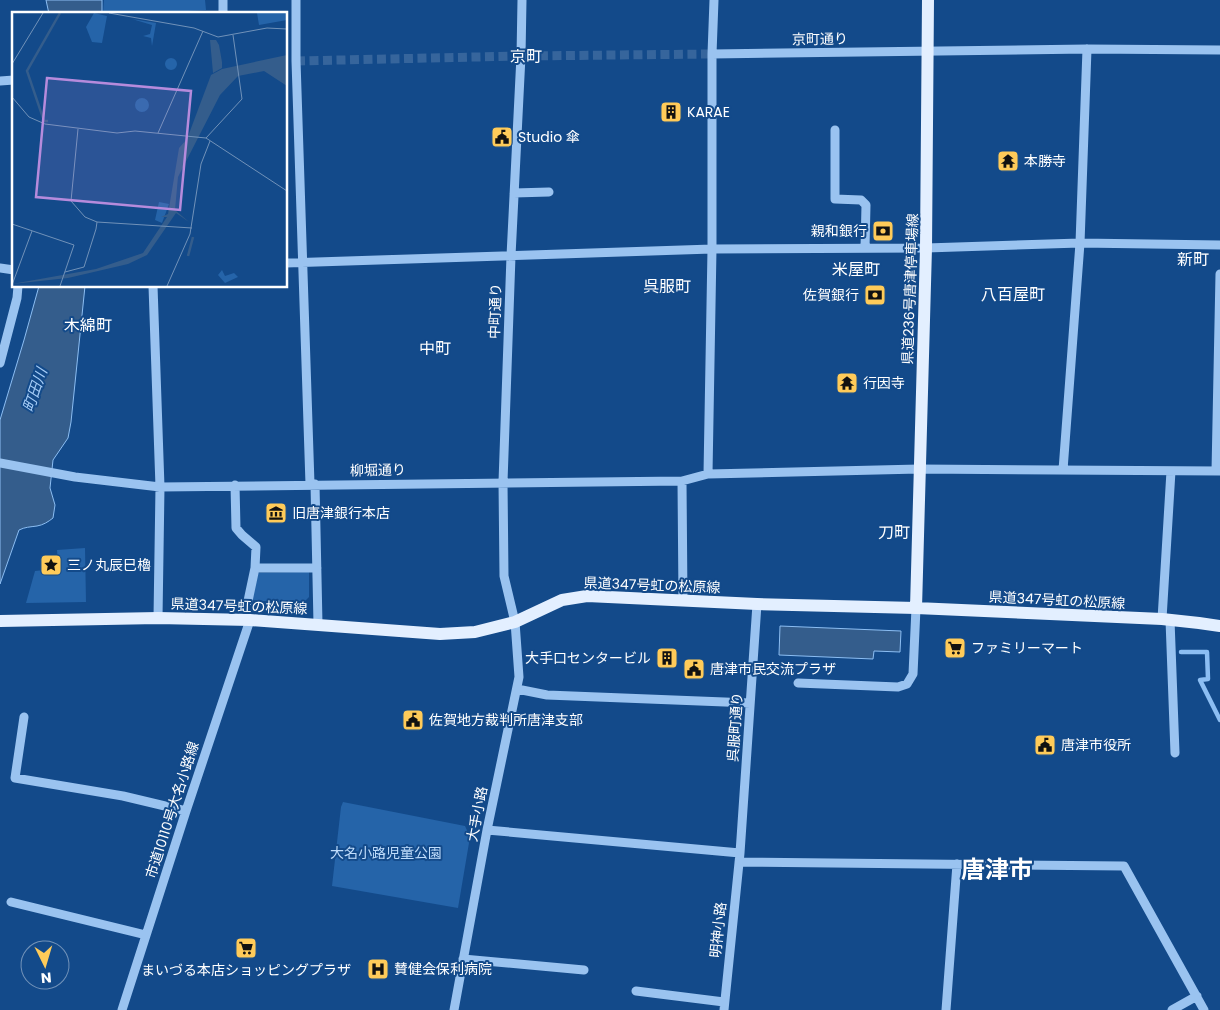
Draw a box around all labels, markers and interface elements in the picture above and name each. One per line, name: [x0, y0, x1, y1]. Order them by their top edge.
inset map: [12, 12, 288, 288]
street label: 京町通り: [792, 29, 848, 49]
district label: 京町: [510, 45, 542, 68]
building icon: KARAE: [659, 100, 683, 124]
place label: KARAE: [687, 102, 730, 122]
public building icon: Studio 傘: [490, 125, 514, 149]
place label: Studio 傘: [518, 127, 580, 147]
temple icon: 本勝寺: [996, 149, 1020, 173]
place label: 本勝寺: [1024, 151, 1066, 171]
street label: 県道236号唐津停車場線: [897, 213, 923, 365]
bank icon: 親和銀行: [871, 219, 895, 243]
place label: 親和銀行: [811, 221, 867, 241]
district label: 新町: [1177, 248, 1209, 271]
district label: 米屋町: [832, 258, 880, 281]
district label: 呉服町: [643, 275, 691, 298]
street label: 中町通り: [484, 283, 506, 339]
bank icon: 佐賀銀行: [863, 283, 887, 307]
district label: 八百屋町: [981, 283, 1045, 306]
place label: 佐賀銀行: [803, 285, 859, 305]
district label: 木綿町: [64, 314, 112, 337]
district label: 中町: [419, 337, 451, 360]
water label: 町田川: [17, 363, 52, 415]
temple icon: 行因寺: [835, 371, 859, 395]
place label: 行因寺: [863, 373, 905, 393]
street label: 柳堀通り: [350, 460, 406, 480]
museum icon: 旧唐津銀行本店: [264, 501, 288, 525]
place label: 旧唐津銀行本店: [292, 503, 390, 523]
district label: 刀町: [878, 521, 910, 544]
place icon: 三ノ丸辰巳櫓: [39, 553, 63, 577]
place label: 三ノ丸辰巳櫓: [67, 555, 151, 575]
street label: 県道347号虹の松原線: [583, 573, 721, 597]
street label: 県道347号虹の松原線: [988, 586, 1126, 614]
street label: 県道347号虹の松原線: [170, 594, 308, 618]
supermarket icon: ファミリーマート: [943, 636, 967, 660]
place label: ファミリーマート: [971, 638, 1083, 658]
building icon: 大手口センタービル: [655, 646, 679, 670]
place label: 大手口センタービル: [525, 648, 651, 668]
public building icon: 唐津市民交流プラザ: [682, 657, 706, 681]
place label: 唐津市民交流プラザ: [710, 659, 836, 679]
street label: 呉服町通り: [723, 691, 747, 763]
public building icon: 佐賀地方裁判所唐津支部: [401, 708, 425, 732]
place label: 佐賀地方裁判所唐津支部: [429, 710, 583, 730]
public building icon: 唐津市役所: [1033, 733, 1057, 757]
place label: 唐津市役所: [1061, 735, 1131, 755]
street label: 市道10110号大名小路線: [140, 739, 204, 881]
street label: 大手小路: [462, 785, 492, 843]
park label: 大名小路児童公園: [330, 843, 442, 863]
district label: 唐津市: [961, 853, 1033, 886]
street label: 明神小路: [705, 901, 731, 959]
supermarket icon: まいづる本店ショッピングプラザ: [234, 936, 258, 960]
north arrow: [20, 940, 70, 990]
hospital icon: 賛健会保利病院: [366, 957, 390, 981]
place label: 賛健会保利病院: [394, 959, 492, 979]
place label: まいづる本店ショッピングプラザ: [141, 960, 351, 980]
text: N: [40, 968, 52, 988]

